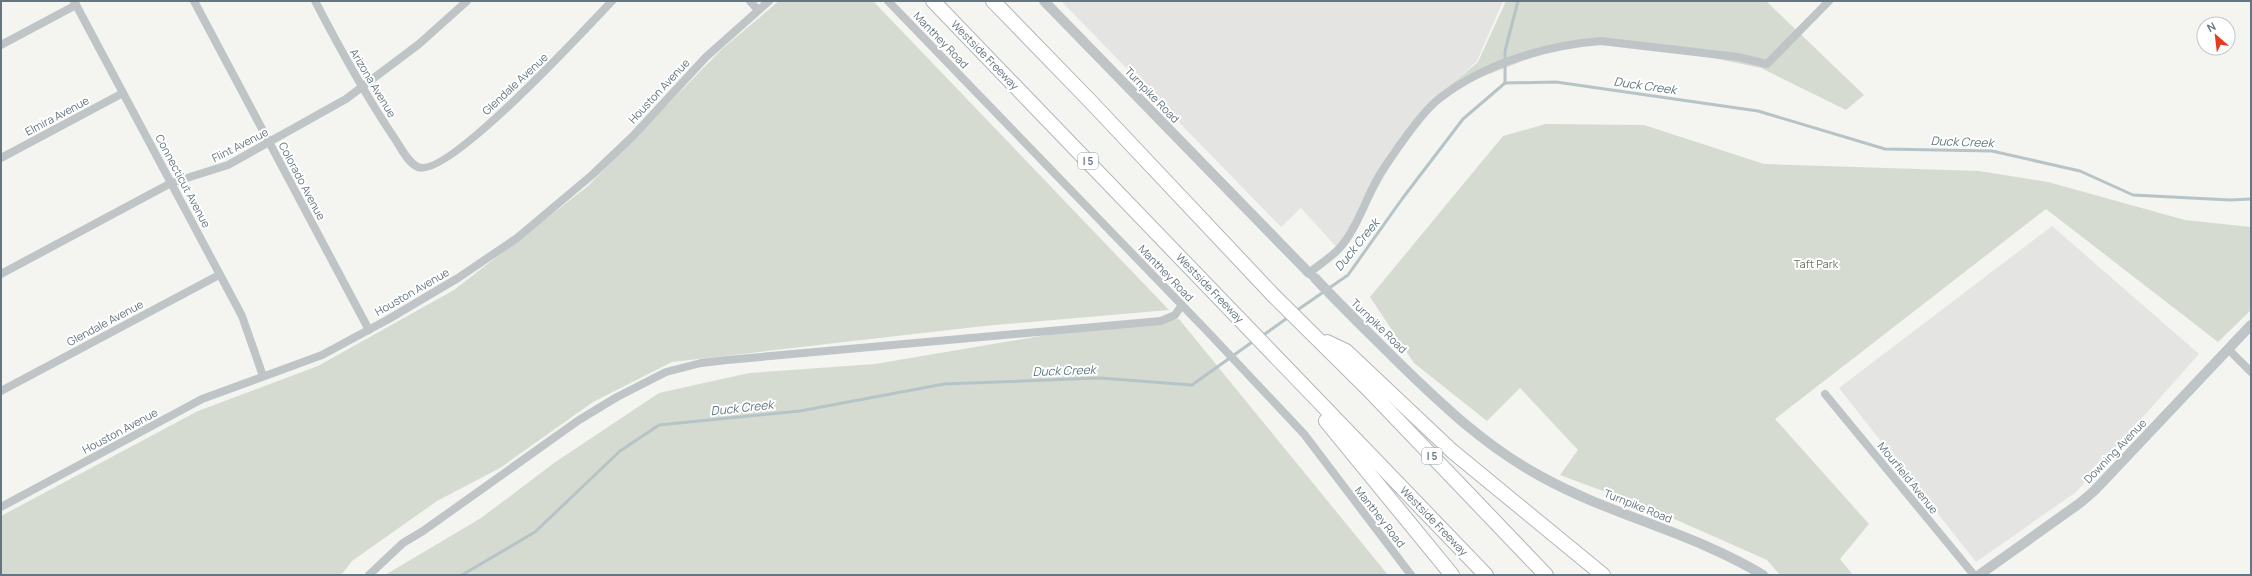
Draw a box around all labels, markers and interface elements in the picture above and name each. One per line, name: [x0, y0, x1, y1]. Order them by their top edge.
street label: Manthey Road: [911, 8, 972, 71]
north arrow: [2196, 16, 2236, 56]
street label: Westside Freeway: [948, 17, 1023, 93]
text: N: [2204, 18, 2218, 35]
street label: Arizona Avenue: [347, 45, 400, 120]
street label: Glendale Avenue: [479, 49, 551, 118]
street label: Houston Avenue: [625, 55, 693, 126]
street label: Turnpike Road: [1122, 63, 1183, 126]
water label: Duck Creek: [1613, 73, 1679, 99]
street label: Elmira Avenue: [22, 92, 92, 139]
street label: Flint Avenue: [209, 124, 271, 165]
street label: Connecticut Avenue: [152, 131, 215, 231]
water label: Duck Creek: [1930, 132, 1996, 151]
street label: Colorado Avenue: [276, 139, 330, 223]
road number: I 5: [1078, 153, 1098, 169]
water label: Duck Creek: [1330, 213, 1384, 274]
street label: Manthey Road: [1136, 241, 1197, 304]
street label: Westside Freeway: [1173, 250, 1248, 326]
park label: Taft Park: [1794, 256, 1839, 271]
street label: Houston Avenue: [372, 264, 452, 319]
street label: Turnpike Road: [1348, 295, 1411, 356]
street label: Glendale Avenue: [64, 296, 146, 349]
water label: Duck Creek: [1032, 361, 1098, 380]
water label: Duck Creek: [710, 396, 776, 419]
street label: Houston Avenue: [79, 404, 161, 457]
street label: Downing Avenue: [2080, 415, 2150, 486]
street label: Mourfield Avenue: [1875, 439, 1942, 517]
road number: I 5: [1422, 448, 1442, 464]
street label: Manthey Road: [1352, 483, 1409, 550]
street label: Westside Freeway: [1397, 483, 1472, 559]
street label: Turnpike Road: [1602, 485, 1674, 526]

